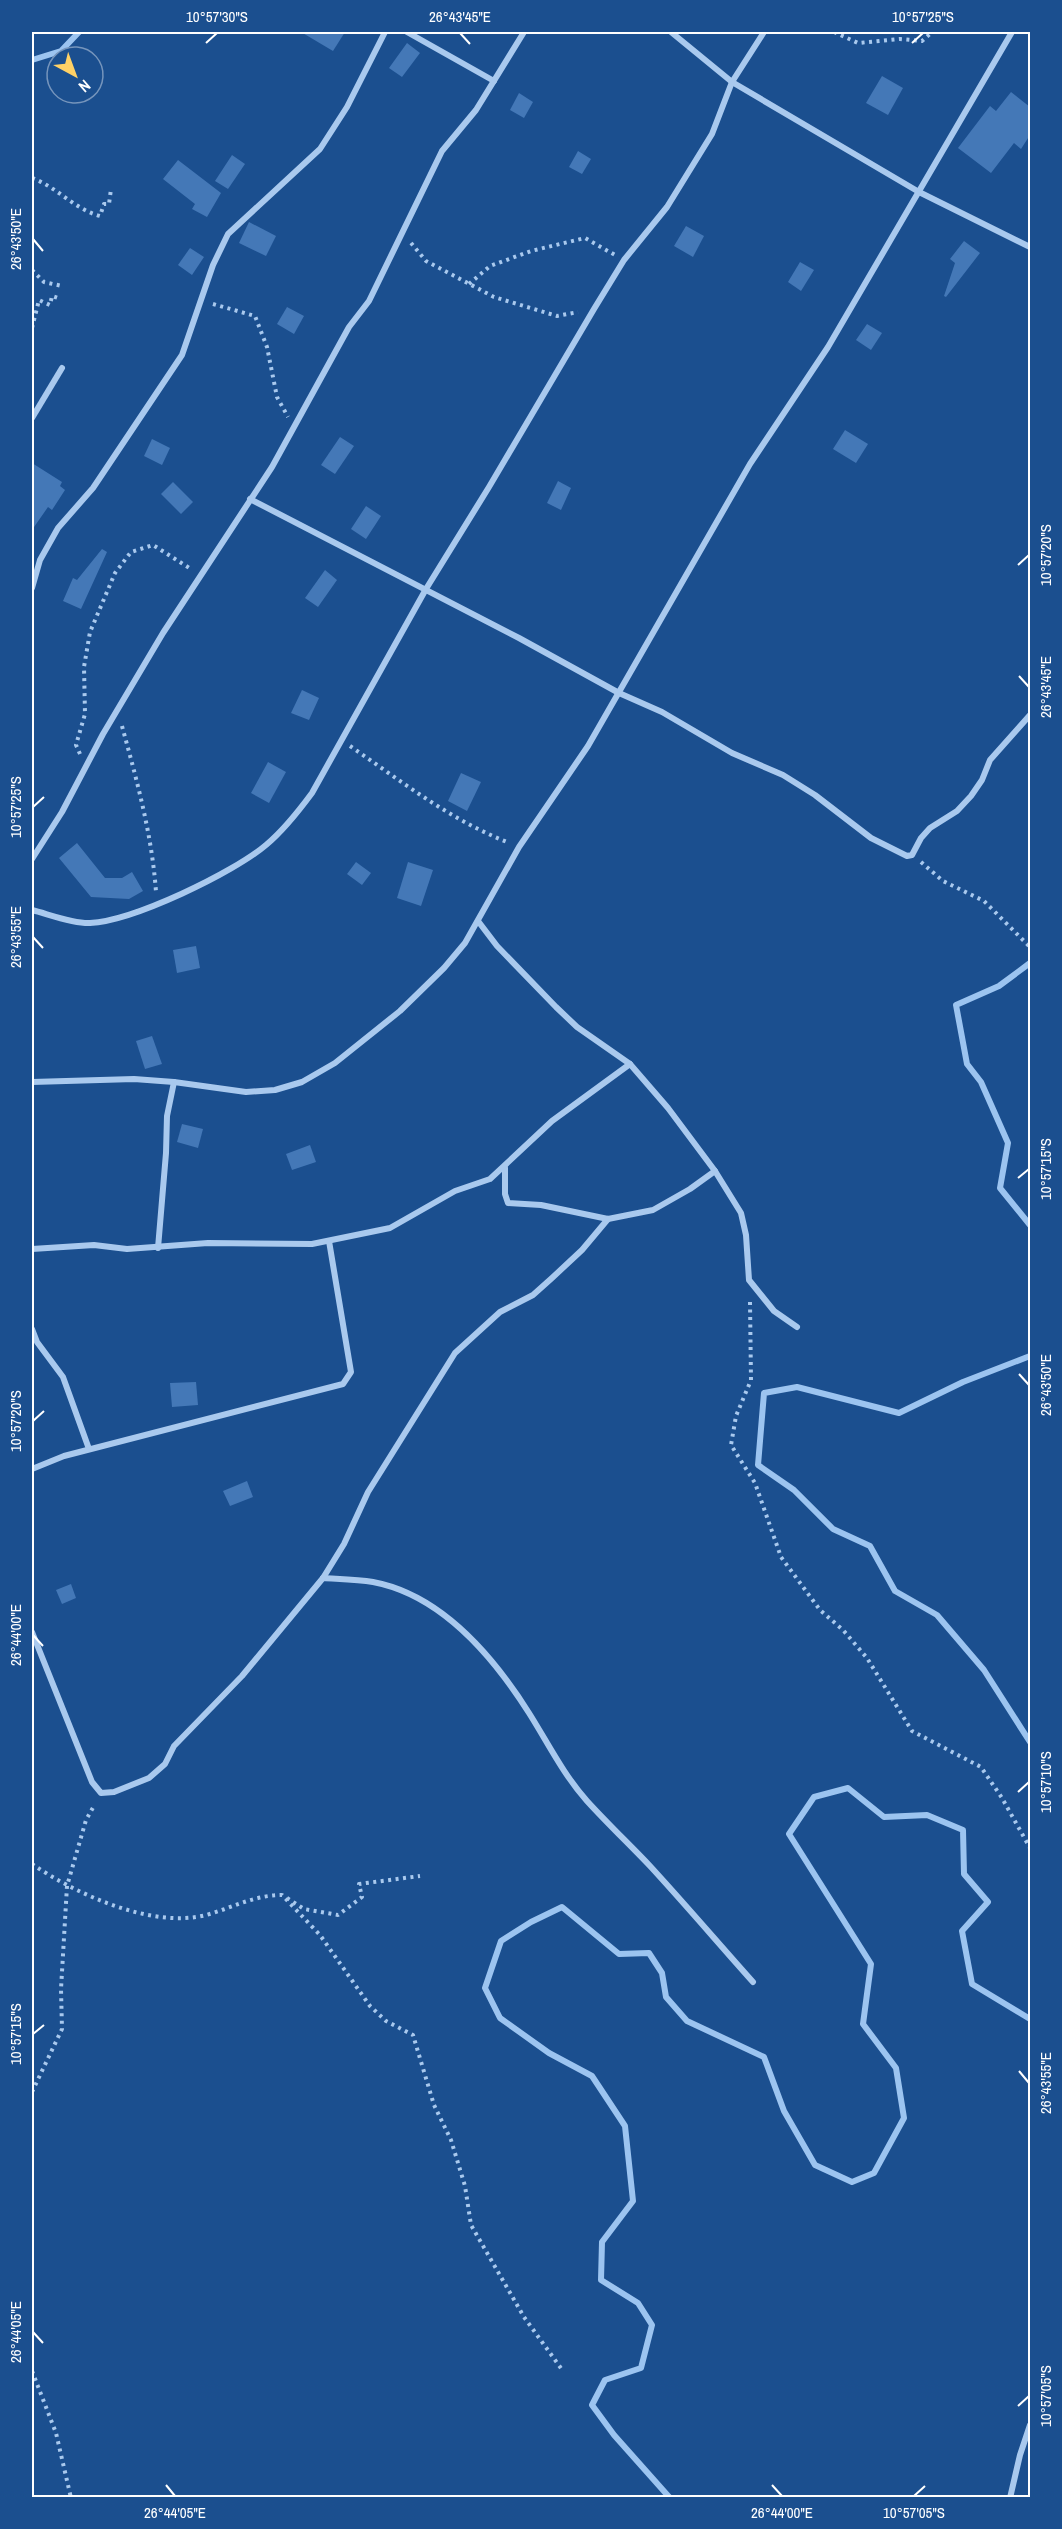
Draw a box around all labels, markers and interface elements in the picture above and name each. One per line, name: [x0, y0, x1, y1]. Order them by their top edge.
text: 10°57'30"S: [186, 6, 248, 27]
text: 26°43'45"E: [429, 6, 491, 27]
text: 10°57'25"S: [892, 6, 954, 27]
north arrow: [45, 45, 105, 105]
text: N: [74, 75, 96, 98]
text: 26°43'50"E: [5, 208, 26, 270]
text: 10°57'20"S: [1035, 524, 1056, 586]
text: 26°43'45"E: [1035, 656, 1056, 718]
text: 10°57'25"S: [5, 776, 26, 838]
text: 26°43'55"E: [5, 906, 26, 968]
text: 10°57'15"S: [1035, 1138, 1056, 1200]
text: 26°43'50"E: [1035, 1354, 1056, 1416]
text: 10°57'20"S: [5, 1390, 26, 1452]
text: 26°44'00"E: [5, 1604, 26, 1666]
text: 10°57'10"S: [1035, 1751, 1056, 1813]
text: 10°57'15"S: [5, 2003, 26, 2065]
text: 26°43'55"E: [1035, 2052, 1056, 2114]
text: 26°44'05"E: [5, 2301, 26, 2363]
text: 10°57'05"S: [1035, 2365, 1056, 2427]
text: 26°44'05"E: [144, 2502, 206, 2523]
text: 26°44'00"E: [751, 2502, 813, 2523]
text: 10°57'05"S: [883, 2502, 945, 2523]

